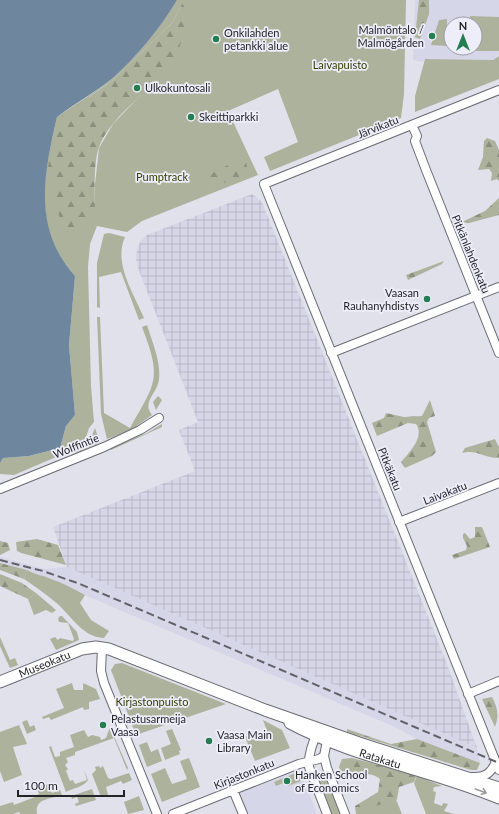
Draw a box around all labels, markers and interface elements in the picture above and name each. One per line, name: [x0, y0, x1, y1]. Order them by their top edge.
north arrow: [443, 16, 483, 56]
text: N: [459, 19, 467, 32]
place label: Malmöntalo / Malmögården: [358, 23, 424, 49]
place label: Onkilahden petankki alue: [224, 26, 288, 52]
marker: Malmöntalo / Malmögården: [427, 31, 437, 41]
marker: Onkilahden petankki alue: [211, 34, 221, 44]
park label: Laivapuisto: [313, 58, 367, 71]
place label: Ulkokuntosali: [145, 81, 211, 94]
marker: Ulkokuntosali: [132, 83, 142, 93]
place label: Skeittiparkki: [199, 110, 259, 123]
marker: Skeittiparkki: [186, 112, 196, 122]
street label: Järvikatu: [355, 112, 400, 141]
park label: Pumptrack: [136, 170, 188, 183]
street label: Pitkänlahdenkatu: [450, 213, 493, 295]
place label: Vaasan Rauhanyhdistys: [343, 286, 419, 312]
marker: Vaasan Rauhanyhdistys: [422, 294, 432, 304]
street label: Wolffintie: [51, 430, 101, 461]
street label: Pitkäkatu: [376, 445, 405, 492]
street label: Laivakatu: [421, 478, 469, 507]
street label: Museokatu: [17, 647, 72, 680]
park label: Kirjastonpuisto: [116, 695, 188, 708]
place label: Pelastusarmeija Vaasa: [111, 712, 186, 738]
marker: Pelastusarmeija Vaasa: [98, 720, 108, 730]
place label: Vaasa Main Library: [217, 728, 272, 754]
marker: Vaasa Main Library: [204, 736, 214, 746]
street label: Ratakatu: [358, 746, 402, 771]
street label: Kirjastonkatu: [212, 755, 276, 792]
place label: Hanken School of Economics: [295, 768, 367, 794]
scale bar: [18, 772, 124, 798]
marker: Hanken School of Economics: [282, 776, 292, 786]
text: 100 m: [24, 778, 58, 793]
one-way arrow: [474, 787, 486, 795]

